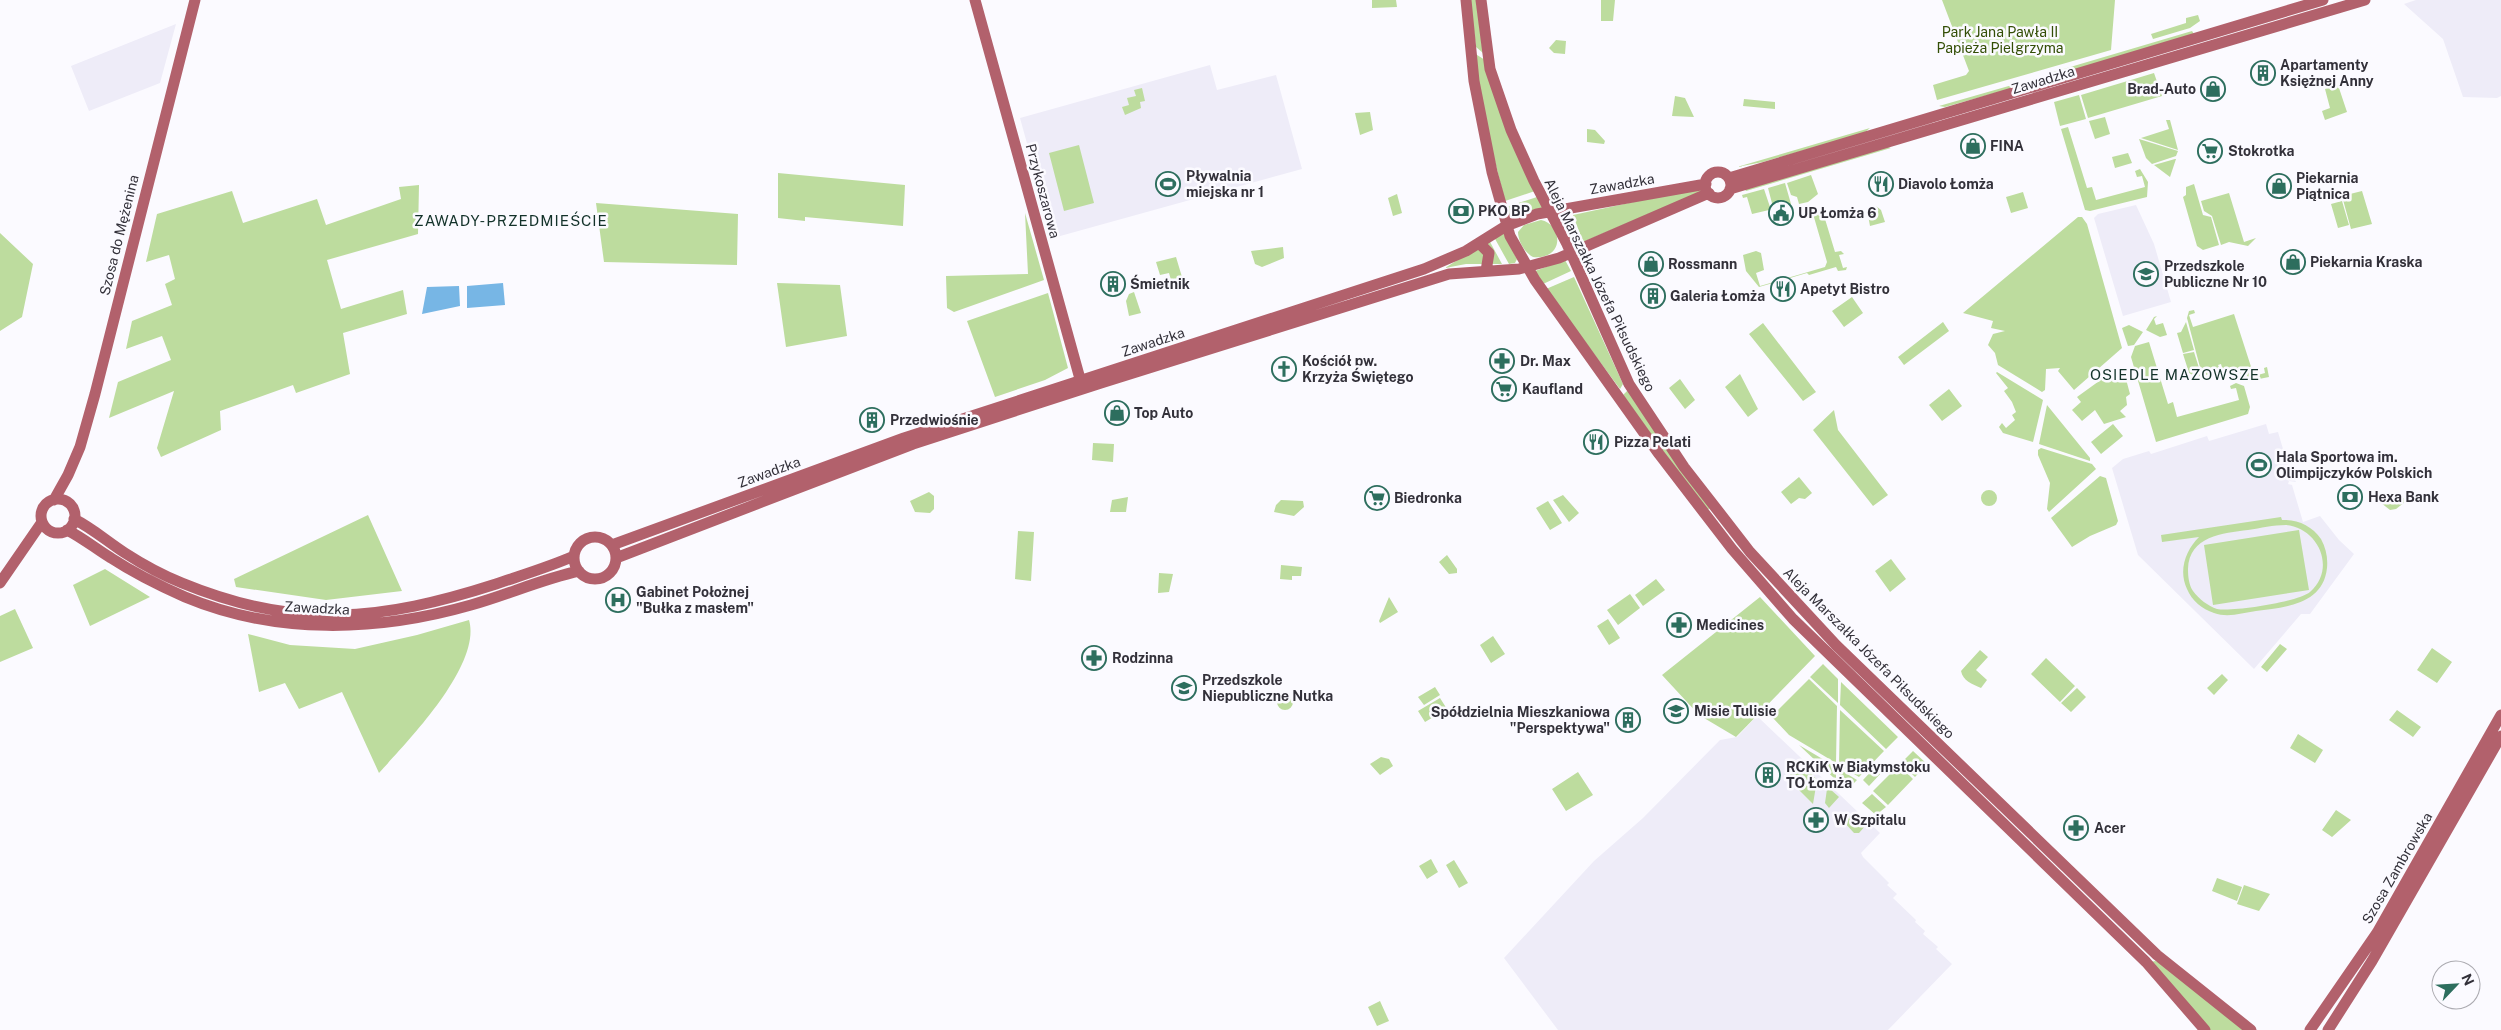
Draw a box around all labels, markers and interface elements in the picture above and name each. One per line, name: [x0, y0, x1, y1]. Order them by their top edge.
park label: Park Jana Pawła II Papieża Pielgrzyma: [1937, 24, 2063, 56]
place label: Apartamenty Księżnej Anny: [2280, 57, 2374, 89]
building icon: Apartamenty Księżnej Anny: [2250, 60, 2276, 86]
street label: Zawadzka: [2009, 63, 2077, 97]
shop icon: Brad-Auto: [2200, 76, 2226, 102]
place label: Brad-Auto: [2127, 81, 2196, 97]
shop icon: FINA: [1960, 133, 1986, 159]
place label: FINA: [1990, 138, 2024, 154]
supermarket icon: Stokrotka: [2197, 138, 2223, 164]
street label: Przykoszarowa: [1023, 142, 1063, 240]
place label: Stokrotka: [2228, 143, 2295, 159]
place label: Pływalnia miejska nr 1: [1186, 168, 1264, 200]
street label: Zawadzka: [1588, 170, 1656, 198]
place label: Piekarnia Piątnica: [2296, 170, 2359, 202]
sports icon: Pływalnia miejska nr 1: [1155, 171, 1181, 197]
restaurant icon: Diavolo Łomża: [1868, 171, 1894, 197]
street label: Szosa do Mężenina: [96, 173, 142, 297]
shop icon: Piekarnia Piątnica: [2266, 173, 2292, 199]
street label: Aleja Marszałka Józefa Piłsudskiego: [1541, 176, 1659, 394]
place label: Diavolo Łomża: [1898, 176, 1994, 192]
bank icon: PKO BP: [1448, 198, 1474, 224]
public building icon: UP Łomża 6: [1768, 200, 1794, 226]
place label: PKO BP: [1478, 203, 1530, 219]
place label: UP Łomża 6: [1798, 205, 1877, 221]
district label: ZAWADY-PRZEDMIEŚCIE: [414, 211, 608, 229]
shop icon: Piekarnia Kraska: [2280, 249, 2306, 275]
shop icon: Rossmann: [1638, 251, 1664, 277]
place label: Piekarnia Kraska: [2310, 254, 2422, 270]
place label: Rossmann: [1668, 256, 1737, 272]
place label: Przedszkole Publiczne Nr 10: [2164, 258, 2267, 290]
school or university icon: Przedszkole Publiczne Nr 10: [2133, 261, 2159, 287]
building icon: Śmietnik: [1100, 271, 1126, 297]
place label: Śmietnik: [1130, 274, 1190, 292]
restaurant icon: Apetyt Bistro: [1770, 276, 1796, 302]
place label: Apetyt Bistro: [1800, 281, 1890, 297]
building icon: Galeria Łomża: [1640, 283, 1666, 309]
place label: Galeria Łomża: [1670, 288, 1765, 304]
street label: Zawadzka: [1119, 324, 1187, 360]
pharmacy icon: Dr. Max: [1489, 348, 1515, 374]
place label: Kościół pw. Krzyża Świętego: [1302, 353, 1414, 385]
place label: Dr. Max: [1520, 353, 1571, 369]
church icon: Kościół pw. Krzyża Świętego: [1271, 356, 1297, 382]
district label: OSIEDLE MAZOWSZE: [2090, 366, 2260, 383]
supermarket icon: Kaufland: [1491, 376, 1517, 402]
place label: Kaufland: [1522, 381, 1583, 397]
shop icon: Top Auto: [1104, 400, 1130, 426]
place label: Top Auto: [1134, 405, 1193, 421]
building icon: Przedwiośnie: [859, 407, 885, 433]
place label: Przedwiośnie: [890, 412, 979, 428]
restaurant icon: Pizza Pelati: [1583, 429, 1609, 455]
place label: Pizza Pelati: [1614, 434, 1691, 450]
place label: Hala Sportowa im. Olimpijczyków Polskich: [2276, 449, 2432, 481]
sports icon: Hala Sportowa im. Olimpijczyków Polskich: [2246, 452, 2272, 478]
street label: Zawadzka: [735, 453, 803, 491]
bank icon: Hexa Bank: [2337, 484, 2363, 510]
supermarket icon: Biedronka: [1364, 485, 1390, 511]
place label: Hexa Bank: [2368, 489, 2439, 505]
place label: Biedronka: [1394, 490, 1462, 506]
street label: Aleja Marszałka Józefa Piłsudskiego: [1780, 564, 1958, 742]
place label: Gabinet Położnej "Bułka z masłem": [636, 584, 754, 616]
hospital icon: Gabinet Położnej "Bułka z masłem": [605, 587, 631, 613]
street label: Zawadzka: [284, 598, 350, 618]
pharmacy icon: Medicines: [1666, 612, 1692, 638]
place label: Medicines: [1696, 617, 1764, 633]
pharmacy icon: Rodzinna: [1081, 645, 1107, 671]
place label: Rodzinna: [1112, 650, 1173, 666]
place label: Przedszkole Niepubliczne Nutka: [1202, 672, 1333, 704]
school or university icon: Przedszkole Niepubliczne Nutka: [1171, 675, 1197, 701]
school or university icon: Misie Tulisie: [1663, 698, 1689, 724]
place label: Misie Tulisie: [1694, 703, 1776, 719]
place label: Spółdzielnia Mieszkaniowa "Perspektywa": [1431, 704, 1610, 736]
building icon: Spółdzielnia Mieszkaniowa "Perspektywa": [1615, 707, 1641, 733]
place label: RCKiK w Białymstoku TO Łomża: [1786, 759, 1930, 791]
building icon: RCKiK w Białymstoku TO Łomża: [1755, 762, 1781, 788]
pharmacy icon: W Szpitalu: [1803, 807, 1829, 833]
street label: Szosa Zambrowska: [2359, 810, 2435, 926]
place label: W Szpitalu: [1834, 812, 1906, 828]
pharmacy icon: Acer: [2063, 815, 2089, 841]
place label: Acer: [2094, 820, 2126, 836]
north arrow: [2431, 960, 2481, 1010]
text: N: [2458, 971, 2477, 988]

